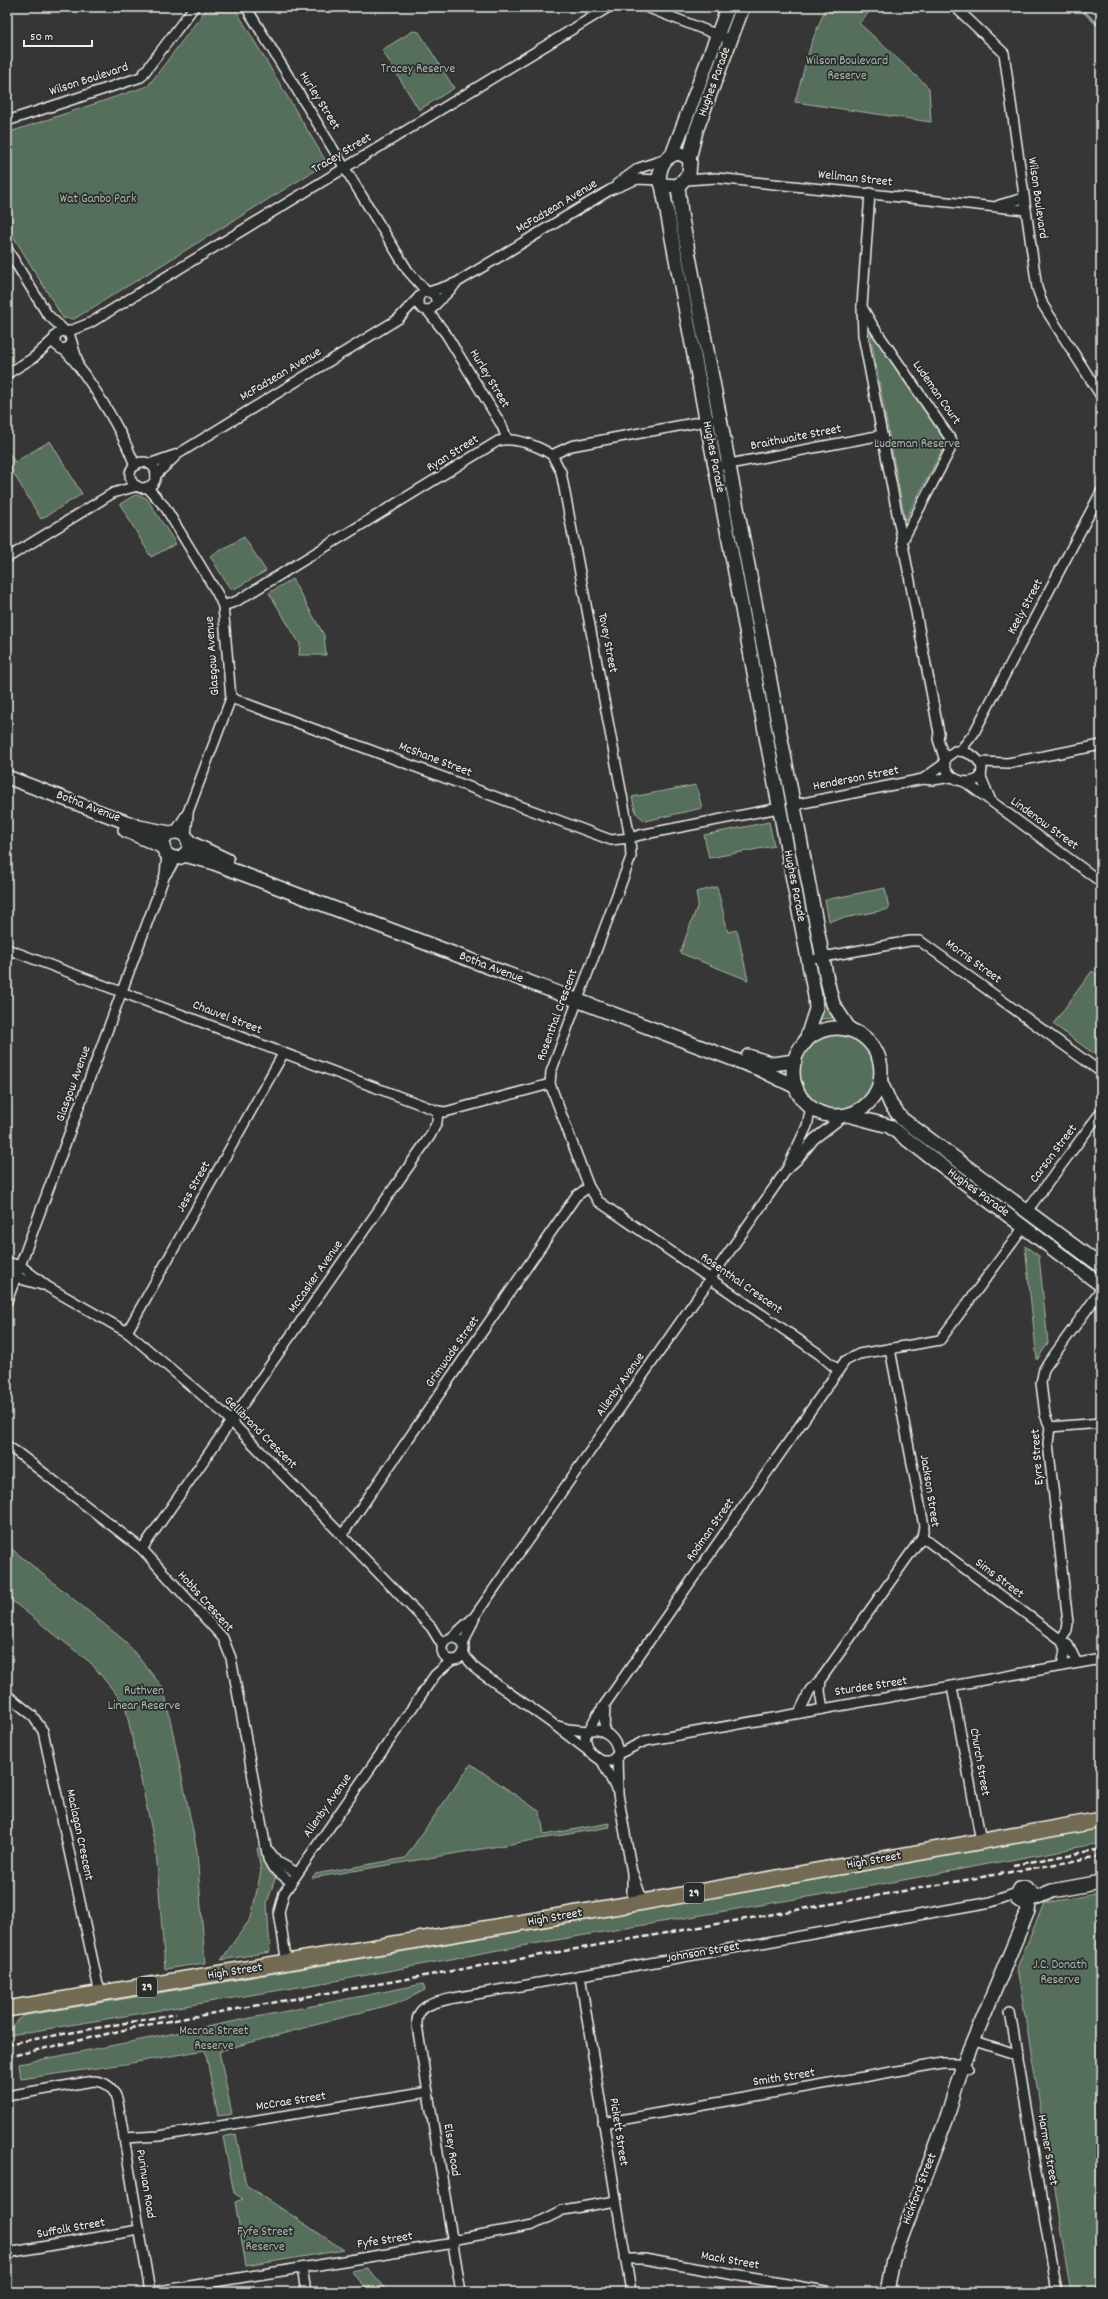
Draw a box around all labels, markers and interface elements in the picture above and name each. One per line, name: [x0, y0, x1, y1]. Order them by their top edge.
scale bar: [24, 22, 92, 48]
text: 50 m: [30, 29, 53, 46]
street label: Hughes Parade: [694, 44, 736, 119]
park label: Wilson Boulevard Reserve: [806, 52, 888, 86]
street label: Wilson Boulevard: [47, 58, 131, 102]
park label: Tracey Reserve: [381, 60, 456, 79]
street label: Hurley Street: [294, 68, 345, 134]
street label: Tracey Street: [308, 129, 376, 179]
street label: Wilson Boulevard: [1022, 156, 1052, 240]
street label: Wellman Street: [817, 166, 893, 192]
street label: McFadzean Avenue: [513, 175, 602, 239]
park label: Wat Ganbo Park: [60, 190, 136, 209]
street label: McFadzean Avenue: [237, 343, 326, 407]
street label: Hurley Street: [464, 346, 514, 412]
street label: Ludeman Court: [907, 357, 965, 429]
street label: Hughes Parade: [697, 419, 729, 495]
street label: Braithwaite Street: [749, 420, 843, 456]
street label: Ryan Street: [423, 430, 483, 477]
park label: Ludeman Reserve: [874, 435, 960, 454]
street label: Keely Street: [1003, 576, 1049, 638]
street label: Tovey Street: [592, 611, 622, 675]
street label: Glasgow Avenue: [201, 615, 225, 696]
street label: McShane Street: [396, 737, 474, 783]
street label: Henderson Street: [812, 761, 901, 797]
street label: Botha Avenue: [53, 786, 123, 828]
street label: Lindenow Street: [1006, 793, 1082, 855]
street label: Hughes Parade: [778, 848, 810, 924]
street label: Morris Street: [941, 935, 1005, 989]
street label: Botha Avenue: [456, 947, 526, 989]
street label: Rosenthal Crescent: [533, 966, 583, 1064]
street label: Chauvel Street: [190, 996, 265, 1040]
street label: Glasgow Avenue: [51, 1043, 97, 1125]
street label: Carson Street: [1026, 1121, 1083, 1187]
street label: Jess Street: [172, 1158, 216, 1216]
street label: Hughes Parade: [943, 1164, 1013, 1222]
street label: McCasker Avenue: [284, 1236, 348, 1317]
street label: Rosenthal Crescent: [696, 1249, 786, 1320]
street label: Grimwade Street: [421, 1312, 485, 1392]
street label: Allenby Avenue: [592, 1349, 650, 1421]
street label: Gellibrand Crescent: [219, 1392, 301, 1474]
street label: Eyre Street: [1027, 1428, 1049, 1486]
street label: Jackson Street: [914, 1453, 944, 1529]
street label: Rodman Street: [682, 1494, 740, 1566]
street label: Sims Street: [970, 1554, 1028, 1604]
street label: Hobbs Crescent: [172, 1567, 238, 1637]
street label: Sturdee Street: [833, 1672, 909, 1702]
park label: Ruthven Linear Reserve: [108, 1682, 181, 1716]
street label: Church Street: [964, 1727, 994, 1798]
street label: Allenby Avenue: [299, 1770, 357, 1842]
street label: Maclagan Crescent: [60, 1787, 98, 1883]
street label: High Street: [845, 1847, 903, 1875]
road number: 29: [684, 1883, 704, 1903]
street label: High Street: [526, 1904, 584, 1932]
street label: Johnson Street: [665, 1937, 741, 1969]
park label: J.C. Donath Reserve: [1033, 1956, 1087, 1990]
street label: High Street: [206, 1958, 264, 1986]
road number: 29: [137, 1977, 157, 1997]
park label: Mccrae Street Reserve: [179, 2022, 249, 2056]
street label: Smith Street: [752, 2064, 816, 2092]
street label: McCrae Street: [255, 2087, 327, 2117]
street label: Pickett Street: [603, 2097, 633, 2168]
street label: Harmer Street: [1031, 2113, 1063, 2187]
street label: Elsey Road: [437, 2122, 465, 2178]
street label: Purinuan Road: [130, 2148, 160, 2220]
street label: Hickford Street: [898, 2150, 942, 2228]
street label: Suffolk Street: [35, 2214, 107, 2244]
park label: Fyfe Street Reserve: [237, 2223, 293, 2257]
street label: Fyfe Street: [356, 2227, 414, 2255]
street label: Mack Street: [699, 2247, 761, 2275]

